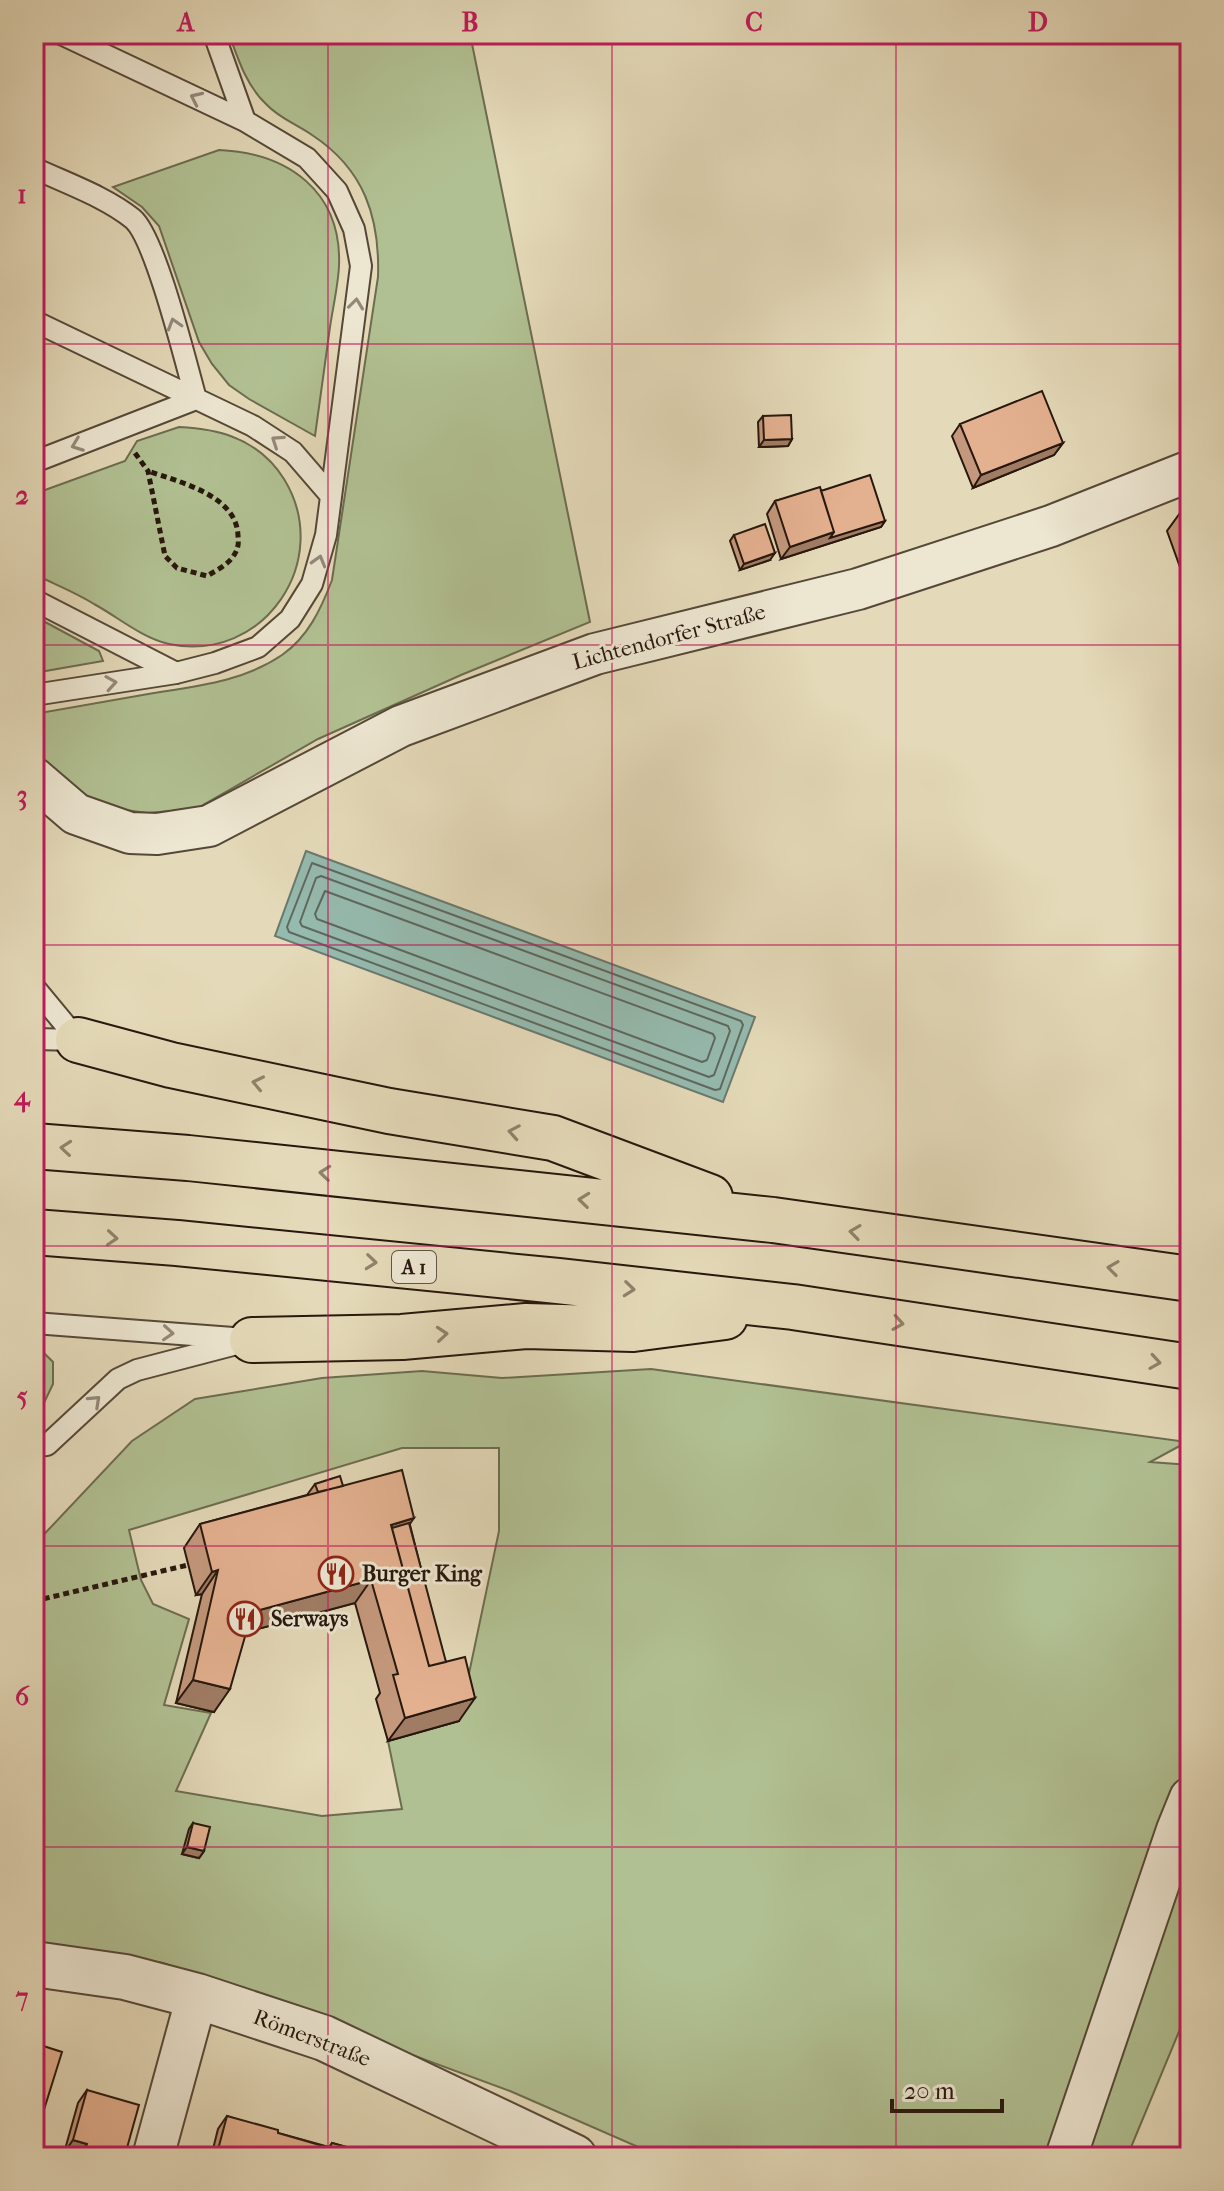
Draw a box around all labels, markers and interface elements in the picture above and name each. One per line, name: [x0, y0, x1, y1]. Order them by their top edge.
text: A: [176, 7, 196, 38]
text: B: [462, 7, 479, 38]
text: C: [745, 7, 763, 38]
text: D: [1028, 7, 1048, 38]
one-way arrow: [190, 92, 205, 108]
text: 1: [17, 179, 27, 210]
one-way arrow: [348, 297, 365, 310]
one-way arrow: [167, 318, 183, 332]
one-way arrow: [70, 435, 84, 452]
one-way arrow: [271, 436, 285, 451]
text: 2: [15, 480, 29, 511]
one-way arrow: [310, 554, 326, 568]
street label: Lichtendorfer Straße: [570, 599, 768, 675]
one-way arrow: [104, 675, 118, 692]
text: 3: [17, 780, 27, 811]
one-way arrow: [252, 1076, 265, 1093]
text: 4: [13, 1081, 31, 1113]
one-way arrow: [507, 1124, 521, 1141]
one-way arrow: [59, 1140, 72, 1157]
one-way arrow: [318, 1164, 331, 1181]
one-way arrow: [577, 1192, 590, 1209]
one-way arrow: [848, 1224, 862, 1241]
one-way arrow: [106, 1229, 119, 1246]
road number: A 1: [392, 1251, 436, 1283]
one-way arrow: [365, 1254, 378, 1271]
one-way arrow: [1106, 1260, 1120, 1277]
one-way arrow: [622, 1280, 636, 1297]
one-way arrow: [891, 1314, 905, 1331]
one-way arrow: [162, 1324, 175, 1341]
one-way arrow: [436, 1326, 449, 1343]
one-way arrow: [1148, 1353, 1162, 1370]
text: 5: [16, 1381, 28, 1412]
one-way arrow: [85, 1396, 100, 1410]
restaurant icon: Burger King: [317, 1555, 355, 1593]
place label: Burger King: [362, 1561, 483, 1587]
restaurant icon: Serways: [226, 1600, 264, 1638]
place label: Serways: [271, 1606, 348, 1632]
text: 6: [15, 1681, 30, 1712]
text: 7: [15, 1982, 29, 2013]
street label: Römerstraße: [250, 2004, 374, 2072]
scale bar: [892, 2063, 1002, 2113]
text: 20 m: [904, 2077, 955, 2105]

